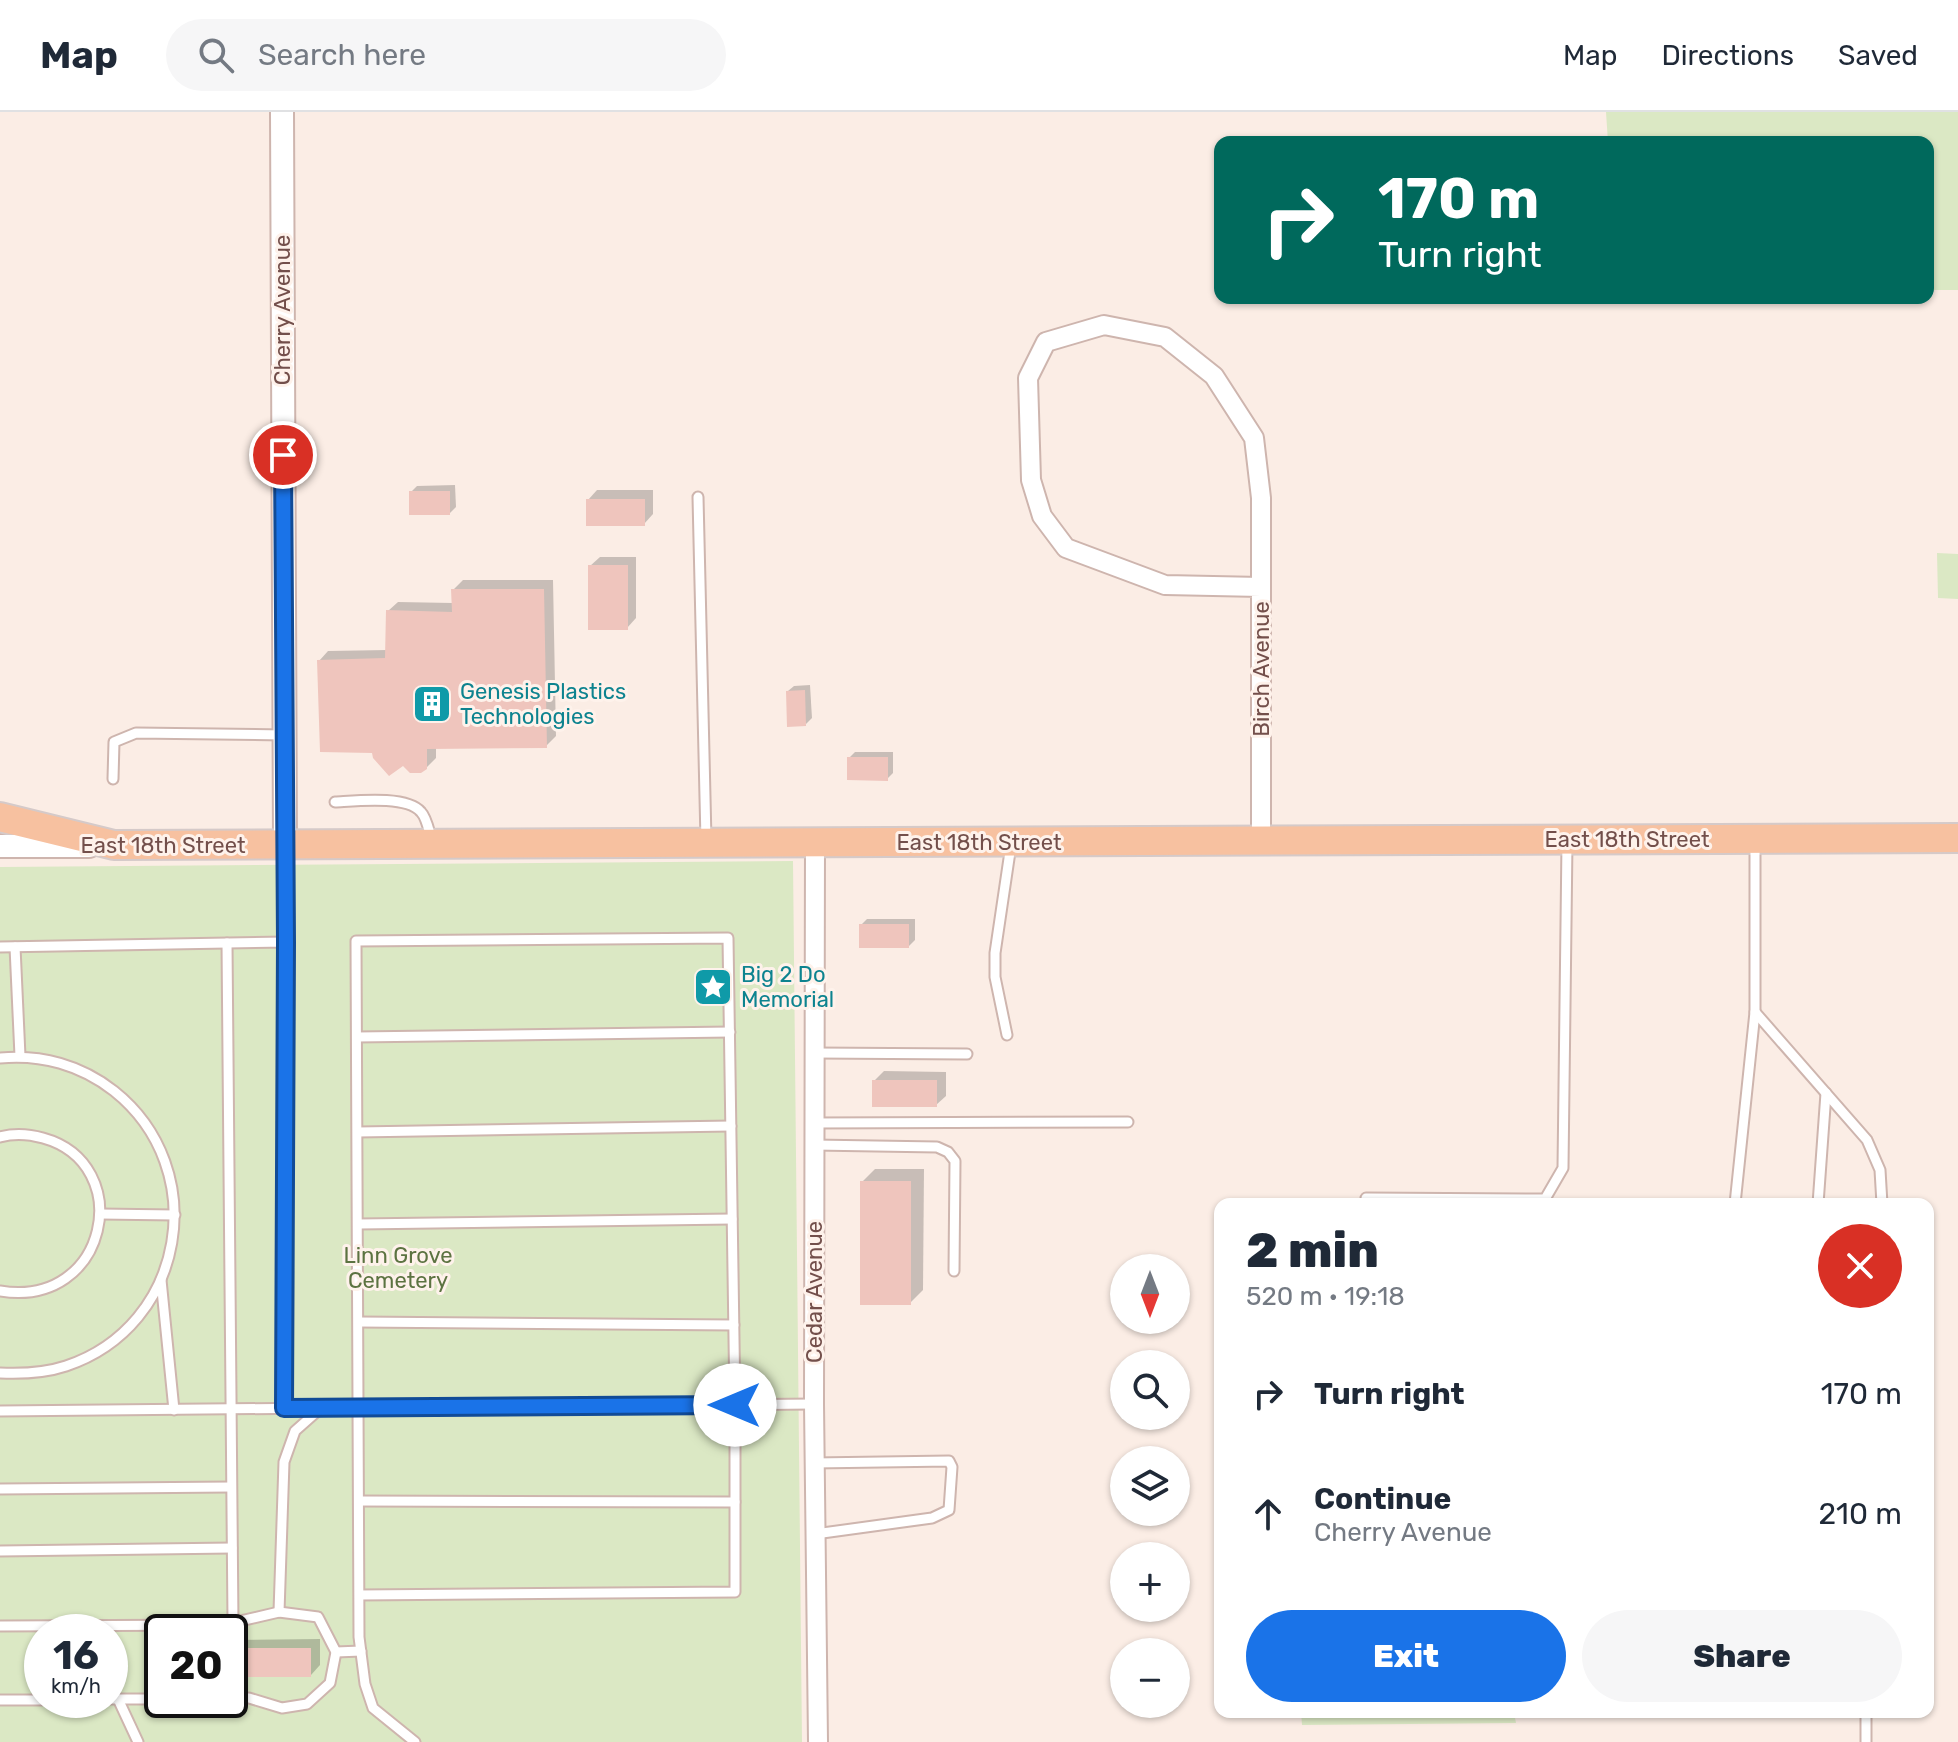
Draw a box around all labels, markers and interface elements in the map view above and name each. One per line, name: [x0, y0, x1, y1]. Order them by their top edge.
search box: [166, 19, 726, 91]
text: Map: [40, 32, 118, 78]
icon: search: [194, 33, 238, 77]
text: Search here: [258, 37, 426, 73]
text: Map: [1563, 39, 1617, 72]
text: Directions: [1661, 39, 1794, 72]
text: Saved: [1838, 39, 1918, 72]
text: 170 m: [1378, 166, 1539, 232]
icon: right: [1246, 168, 1350, 272]
text: Turn right: [1378, 233, 1542, 276]
street label: Cherry Avenue: [269, 235, 296, 385]
pin: [249, 421, 317, 489]
icon: arrive: [261, 433, 305, 477]
street label: Birch Avenue: [1248, 601, 1275, 737]
place label: Genesis Plastics Technologies: [460, 678, 626, 730]
building icon: Genesis Plastics Technologies: [411, 683, 453, 725]
street label: East 18th Street: [1544, 826, 1710, 853]
street label: East 18th Street: [896, 829, 1062, 856]
street label: East 18th Street: [80, 832, 246, 859]
place label: Big 2 Do Memorial: [741, 961, 834, 1013]
place icon: Big 2 Do Memorial: [692, 966, 734, 1008]
street label: Cedar Avenue: [801, 1221, 828, 1363]
text: 2 min: [1246, 1222, 1379, 1279]
button: close: [1818, 1224, 1902, 1308]
park label: Linn Grove Cemetery: [343, 1242, 453, 1294]
north arrow: [1110, 1254, 1190, 1334]
map controls: [1110, 1254, 1190, 1718]
text: 520 m · 19:18: [1246, 1281, 1405, 1312]
button: search: [1110, 1350, 1190, 1430]
position arrow: [693, 1363, 777, 1447]
icon: right: [1246, 1372, 1290, 1416]
text: Turn right: [1314, 1376, 1465, 1412]
text: 170 m: [1821, 1376, 1902, 1412]
button: layers: [1110, 1446, 1190, 1526]
text: Continue: [1314, 1481, 1451, 1517]
icon: ahead: [1246, 1492, 1290, 1536]
text: 210 m: [1818, 1496, 1902, 1532]
text: Cherry Avenue: [1314, 1517, 1492, 1548]
button: +: [1110, 1542, 1190, 1622]
button: Exit: [1246, 1610, 1566, 1702]
button: Share: [1582, 1610, 1902, 1702]
speed limit sign: 20: [144, 1614, 248, 1718]
text: 16: [53, 1632, 99, 1679]
button: −: [1110, 1638, 1190, 1718]
text: km/h: [51, 1674, 101, 1698]

